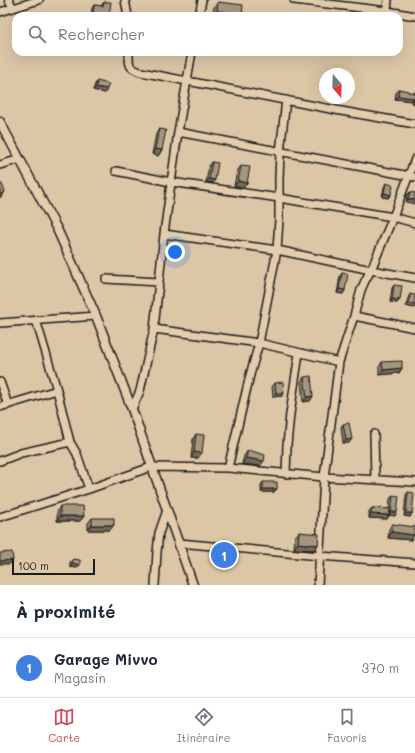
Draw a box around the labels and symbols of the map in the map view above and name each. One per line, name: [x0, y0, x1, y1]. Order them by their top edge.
north arrow: [319, 68, 355, 104]
your location: [165, 242, 185, 262]
pin: 1: [211, 540, 237, 570]
scale bar: [12, 557, 95, 576]

